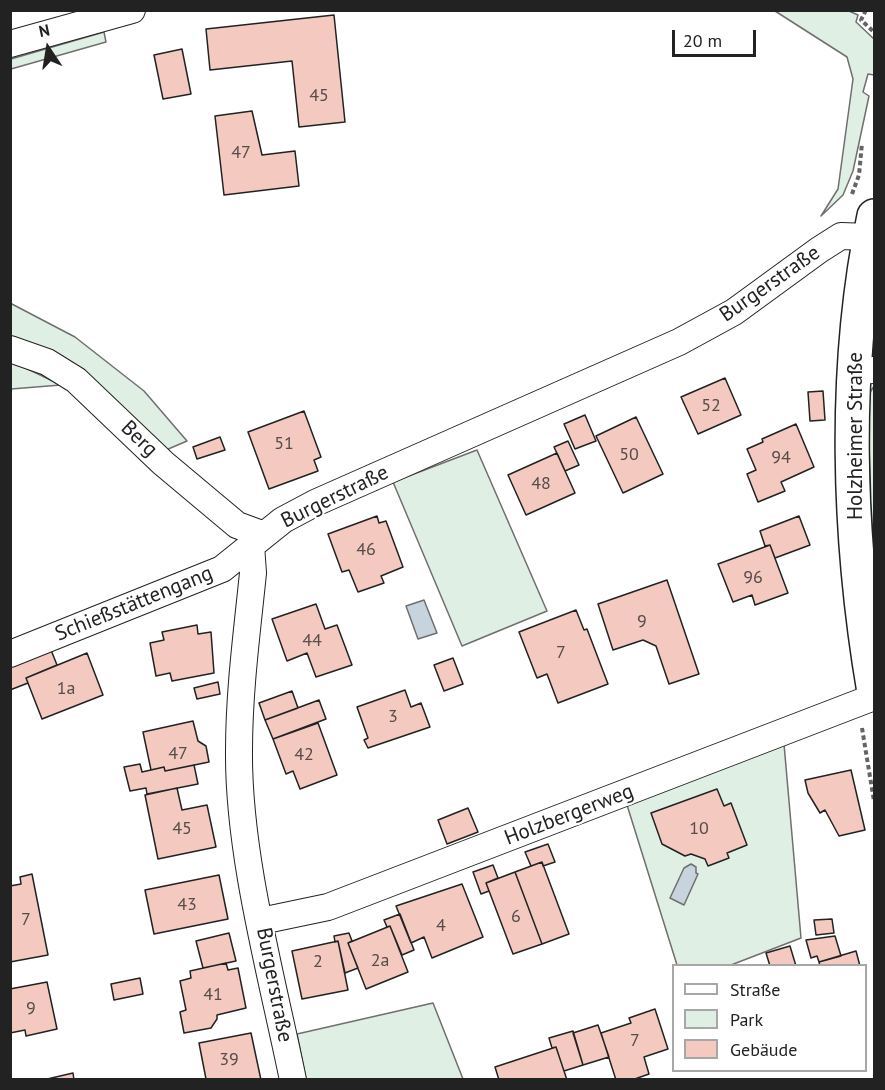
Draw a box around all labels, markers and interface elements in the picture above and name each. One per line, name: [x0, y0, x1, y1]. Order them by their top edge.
north arrow: [18, 18, 78, 78]
scale bar: [675, 18, 759, 56]
text: N: [37, 20, 51, 41]
text: 20 m: [683, 29, 722, 52]
house number: 45: [309, 85, 329, 107]
house number: 47: [231, 142, 251, 164]
street label: Burgerstraße: [715, 240, 825, 328]
street label: Holzheimer Straße: [843, 352, 869, 520]
house number: 52: [701, 395, 721, 417]
street label: Berg: [115, 416, 163, 462]
house number: 51: [274, 433, 294, 455]
house number: 50: [619, 444, 639, 466]
house number: 94: [771, 447, 791, 469]
street label: Burgerstraße: [277, 460, 393, 534]
house number: 48: [531, 473, 551, 495]
house number: 46: [356, 539, 376, 561]
street label: Schießstättengang: [51, 561, 217, 647]
house number: 96: [743, 567, 763, 589]
house number: 9: [637, 611, 647, 633]
house number: 44: [302, 630, 322, 652]
house number: 7: [556, 642, 566, 664]
house number: 1a: [57, 678, 75, 700]
house number: 3: [388, 706, 398, 728]
house number: 47: [168, 743, 188, 765]
house number: 42: [294, 744, 314, 766]
street label: Holzbergerweg: [501, 779, 637, 851]
house number: 45: [172, 818, 192, 840]
house number: 10: [689, 818, 709, 840]
house number: 43: [177, 894, 197, 916]
house number: 6: [511, 906, 521, 928]
house number: 7: [21, 909, 31, 931]
house number: 4: [436, 915, 446, 937]
street label: Burgerstraße: [251, 925, 297, 1045]
house number: 2a: [371, 950, 389, 972]
house number: 2: [313, 951, 323, 973]
legend: [672, 964, 867, 1072]
text: Straße: [730, 978, 781, 1001]
house number: 41: [203, 984, 223, 1006]
house number: 9: [26, 998, 36, 1020]
text: Park: [730, 1008, 763, 1031]
house number: 7: [630, 1030, 640, 1052]
text: Gebäude: [730, 1038, 797, 1061]
house number: 39: [219, 1049, 239, 1071]

